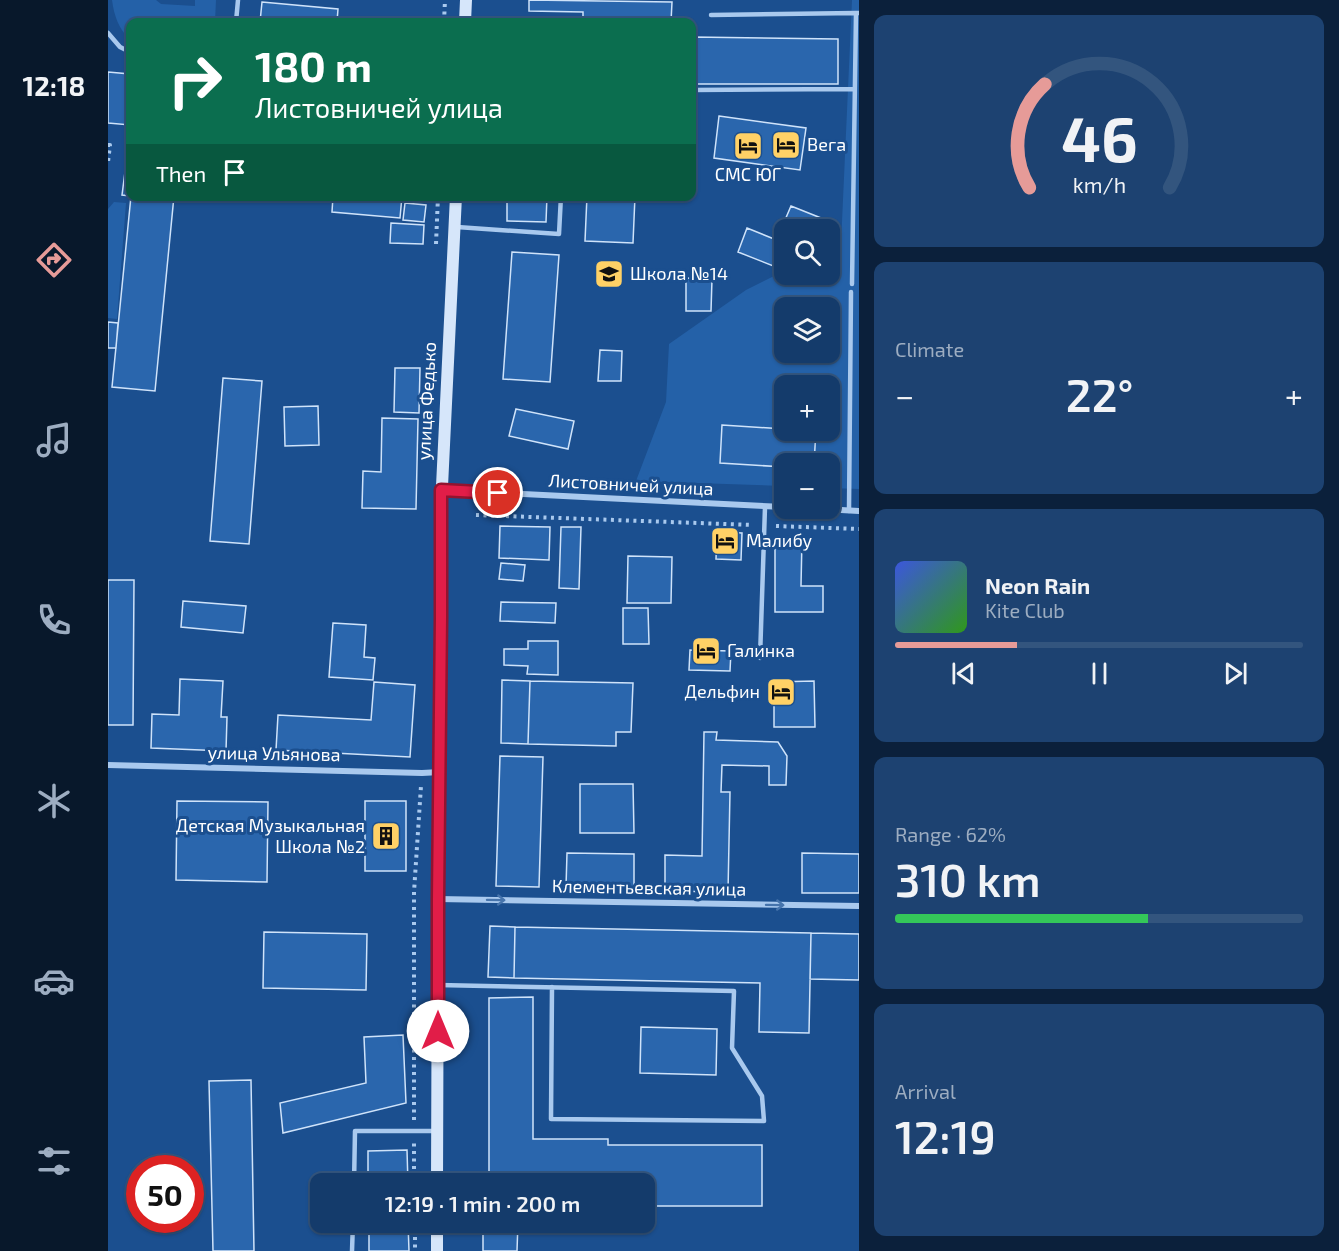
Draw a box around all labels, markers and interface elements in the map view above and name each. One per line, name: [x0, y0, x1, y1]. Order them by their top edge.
text: 180 m: [255, 40, 372, 90]
icon: right: [156, 42, 234, 120]
text: 12:18: [23, 69, 85, 101]
text: Листовничей улица: [255, 91, 503, 123]
text: 46: [1061, 100, 1137, 175]
hotel icon: Вега: [770, 129, 802, 161]
hotel icon: СМС ЮГ: [732, 130, 764, 162]
place label: Вега: [807, 133, 846, 155]
icon: arrive: [218, 156, 251, 189]
text: Then: [156, 160, 206, 186]
place label: СМС ЮГ: [715, 163, 781, 185]
text: km/h: [1072, 172, 1126, 197]
map controls: [774, 219, 840, 519]
button: search: [774, 219, 840, 285]
icon: directions: [33, 239, 75, 281]
school or university icon: Школа №14: [593, 258, 625, 290]
place label: Школа №14: [630, 262, 728, 284]
button: layers: [774, 297, 840, 363]
text: Climate: [895, 337, 964, 361]
street label: улица Федько: [412, 341, 440, 461]
text: 22°: [1066, 367, 1133, 421]
button: +: [774, 375, 840, 441]
text: −: [895, 375, 914, 415]
text: +: [1285, 375, 1303, 415]
icon: music: [33, 419, 75, 461]
button: −: [774, 453, 840, 519]
pin: [472, 467, 523, 518]
street label: Листовничей улица: [548, 469, 714, 499]
icon: arrive: [481, 476, 514, 509]
hotel icon: Малибу: [709, 525, 741, 557]
place label: Малибу: [746, 529, 813, 551]
text: Neon Rain: [985, 572, 1090, 598]
text: Kite Club: [985, 598, 1065, 622]
icon: phone: [33, 599, 75, 641]
hotel icon: Галинка: [690, 635, 722, 667]
place label: Галинка: [727, 639, 795, 661]
icon: previous: [947, 657, 980, 690]
icon: pause: [1083, 657, 1116, 690]
icon: next: [1219, 657, 1252, 690]
hotel icon: Дельфин: [765, 676, 797, 708]
place label: Дельфин: [684, 680, 760, 702]
street label: улица Ульянова: [207, 741, 341, 765]
icon: climate: [33, 780, 75, 822]
place label: Детская Музыкальная Школа №2: [176, 814, 365, 857]
building icon: Детская Музыкальная Школа №2: [370, 820, 402, 852]
text: Range · 62%: [895, 822, 1006, 846]
text: 310 km: [895, 852, 1041, 906]
street label: Клементьевская улица: [552, 874, 746, 900]
one-way arrow: [486, 894, 506, 906]
one-way arrow: [765, 899, 785, 910]
icon: car: [33, 960, 75, 1002]
position arrow: [406, 999, 470, 1063]
text: Arrival: [895, 1079, 956, 1103]
text: 12:19: [895, 1109, 996, 1163]
icon: filters: [33, 1140, 75, 1182]
speed limit sign: 50: [126, 1155, 204, 1233]
text: 12:19 · 1 min · 200 m: [385, 1190, 580, 1216]

